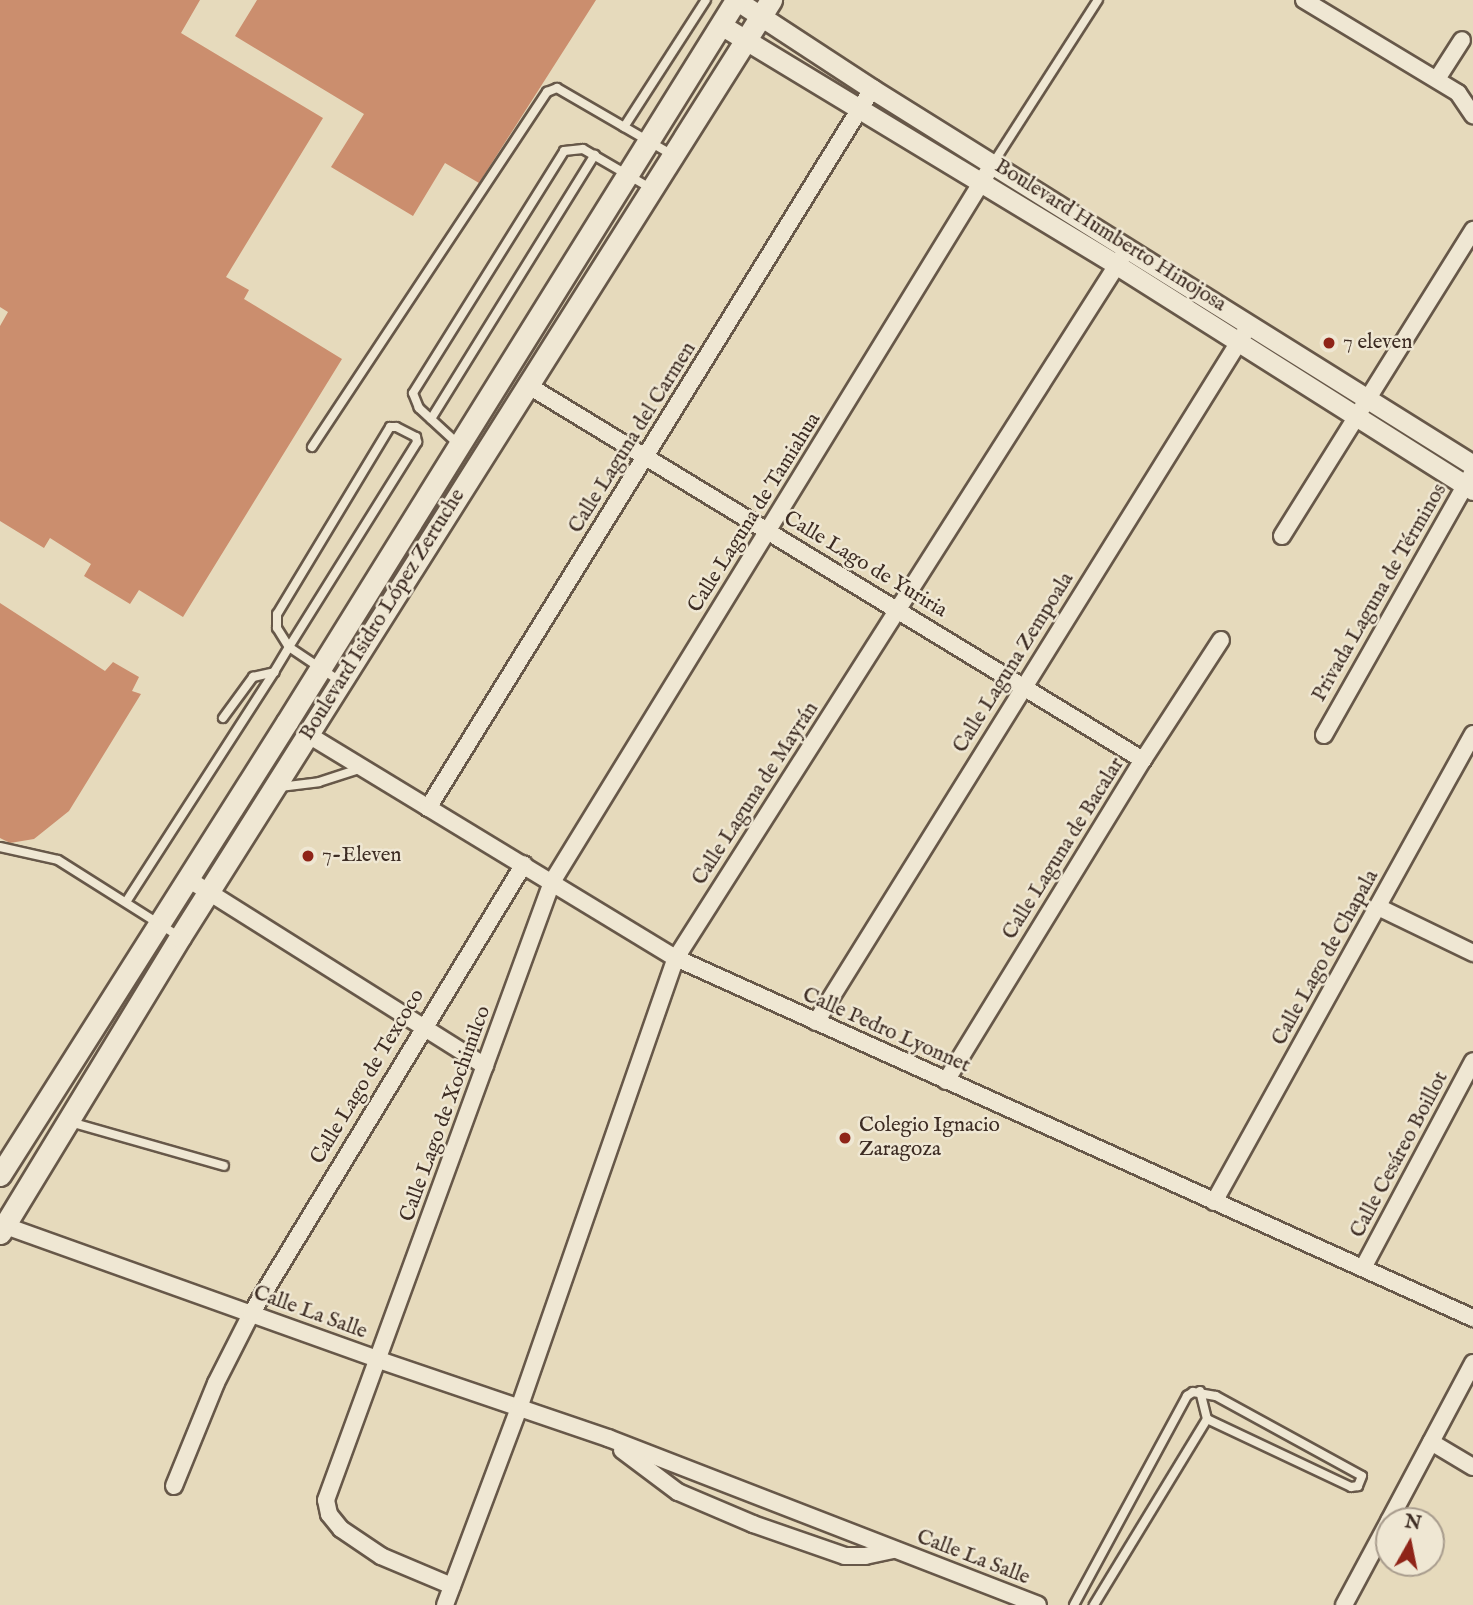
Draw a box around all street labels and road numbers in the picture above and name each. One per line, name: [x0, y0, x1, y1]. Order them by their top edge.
street label: Boulevard Humberto Hinojosa: [990, 154, 1230, 318]
street label: Calle Laguna del Carmen: [564, 338, 702, 538]
street label: Calle Laguna de Tamiahua: [683, 408, 827, 618]
street label: Privada Laguna de Términos: [1307, 479, 1453, 707]
street label: Boulevard Isidro López Zertuche: [295, 485, 471, 745]
street label: Calle Lago de Yuriria: [779, 506, 951, 624]
street label: Calle Laguna Zempoala: [948, 568, 1080, 758]
street label: Calle Laguna de Mayrán: [687, 698, 825, 890]
street label: Calle Laguna de Bacalar: [998, 753, 1130, 945]
street label: Calle Lago de Chapala: [1267, 866, 1385, 1050]
street label: Calle Pedro Lyonnet: [798, 983, 974, 1079]
street label: Calle Lago de Texcoco: [306, 985, 430, 1169]
street label: Calle Lago de Xochimilco: [395, 1003, 497, 1225]
street label: Calle Cesáreo Boillot: [1346, 1068, 1454, 1242]
street label: Calle La Salle: [250, 1281, 370, 1345]
street label: Calle La Salle: [913, 1525, 1033, 1591]

